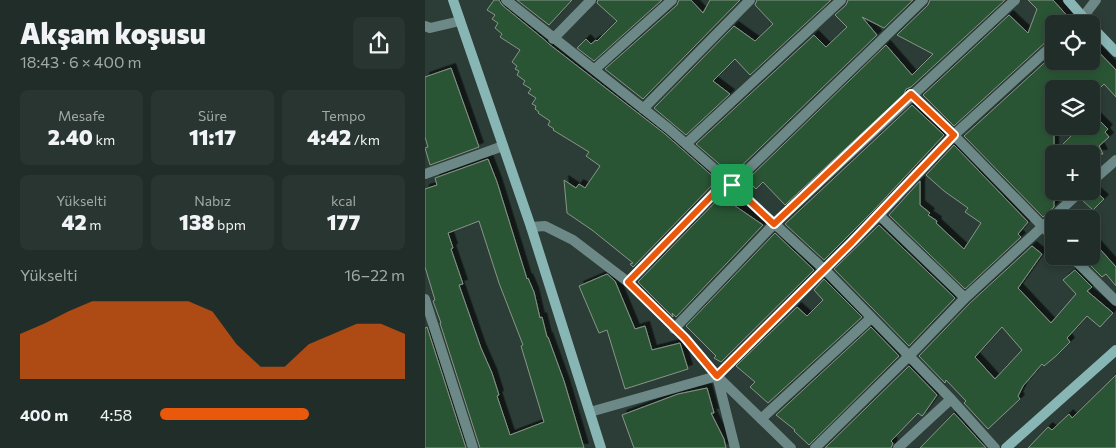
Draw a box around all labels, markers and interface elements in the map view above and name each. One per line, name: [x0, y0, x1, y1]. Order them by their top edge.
map controls: [1045, 15, 1100, 265]
button: locate: [1045, 15, 1100, 70]
text: Akşam koşusu: [20, 16, 206, 50]
button: share: [353, 17, 405, 69]
text: 18:43 · 6 × 400 m: [20, 52, 141, 71]
button: layers: [1045, 80, 1100, 135]
text: Mesafe: [58, 107, 105, 124]
text: Süre: [198, 107, 227, 124]
text: Tempo: [321, 107, 366, 124]
text: 2.40: [48, 124, 93, 149]
text: 11:17: [189, 124, 236, 149]
text: 4:42: [307, 124, 351, 149]
text: km: [93, 131, 115, 148]
text: /km: [351, 131, 380, 148]
button: +: [1045, 145, 1100, 200]
pin: [711, 164, 753, 206]
icon: arrive: [718, 171, 746, 199]
text: Yükselti: [56, 192, 107, 209]
text: Nabız: [194, 192, 231, 209]
text: kcal: [331, 192, 356, 209]
text: 42: [61, 209, 87, 234]
text: 138: [179, 209, 214, 234]
text: 177: [327, 209, 360, 234]
button: −: [1045, 210, 1100, 265]
text: m: [87, 216, 102, 233]
text: bpm: [214, 216, 246, 233]
text: Yükselti: [20, 265, 78, 284]
text: 16–22 m: [344, 265, 405, 284]
text: 400 m: [20, 405, 68, 424]
text: 4:58: [100, 405, 132, 424]

